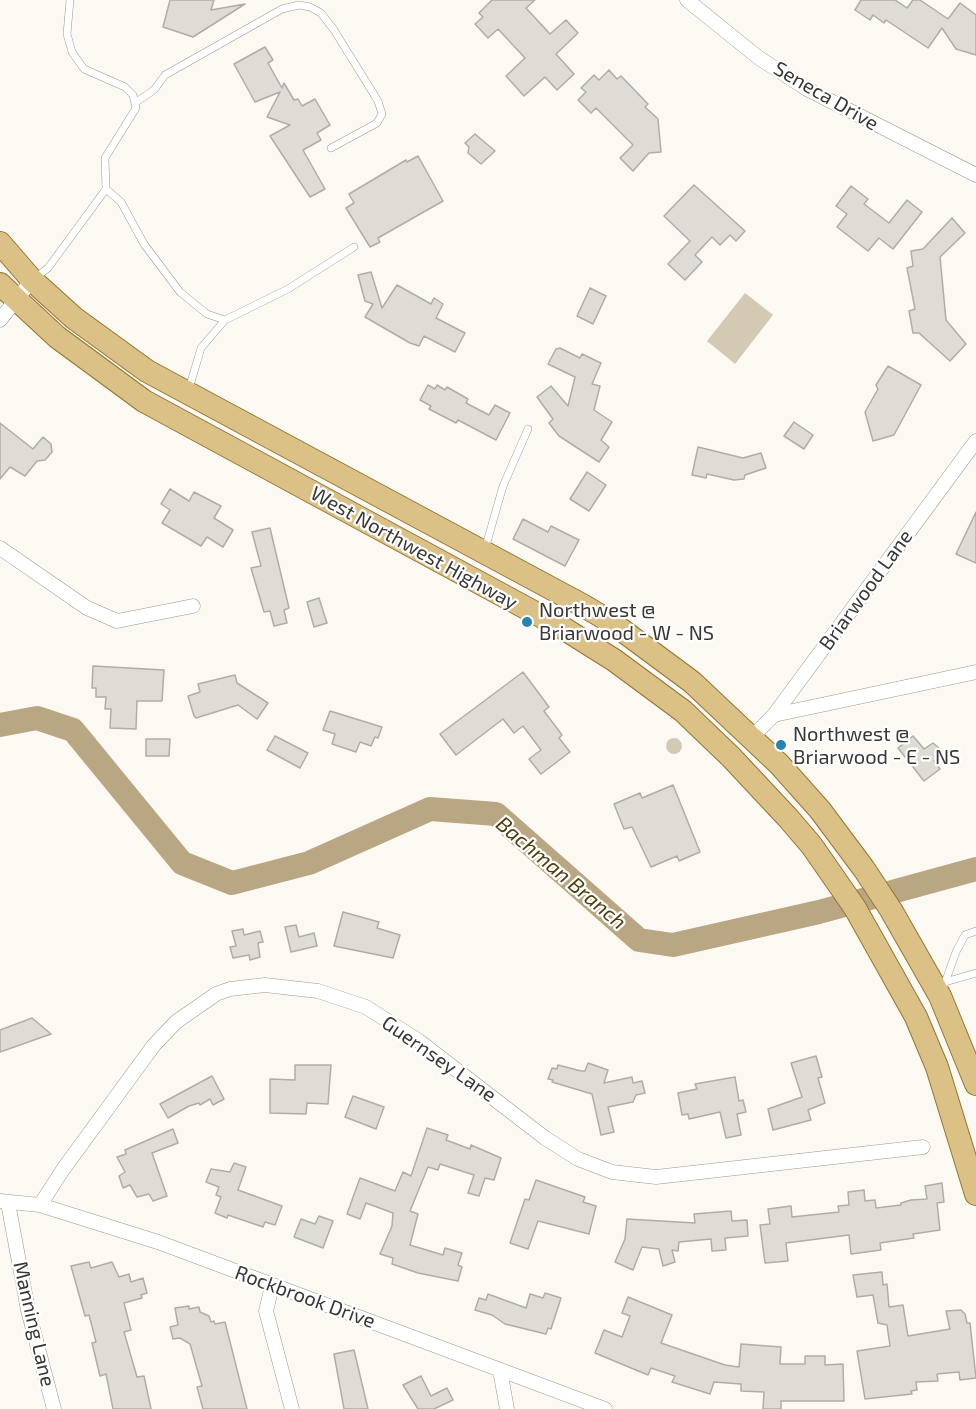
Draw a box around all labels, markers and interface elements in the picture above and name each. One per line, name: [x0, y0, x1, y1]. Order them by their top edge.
street label: Seneca Drive: [769, 56, 883, 136]
street label: West Northwest Highway: [306, 481, 522, 615]
street label: Briarwood Lane: [814, 525, 918, 655]
place label: Northwest @ Briarwood - W - NS: [539, 598, 714, 645]
marker: Northwest @ Briarwood - W - NS: [520, 615, 534, 629]
place label: Northwest @ Briarwood - E - NS: [793, 722, 960, 769]
marker: Northwest @ Briarwood - E - NS: [774, 738, 788, 752]
water label: Bachman Branch: [491, 811, 631, 935]
street label: Guernsey Lane: [377, 1011, 501, 1107]
street label: Manning Lane: [8, 1259, 60, 1389]
street label: Rockbrook Drive: [232, 1260, 378, 1334]

